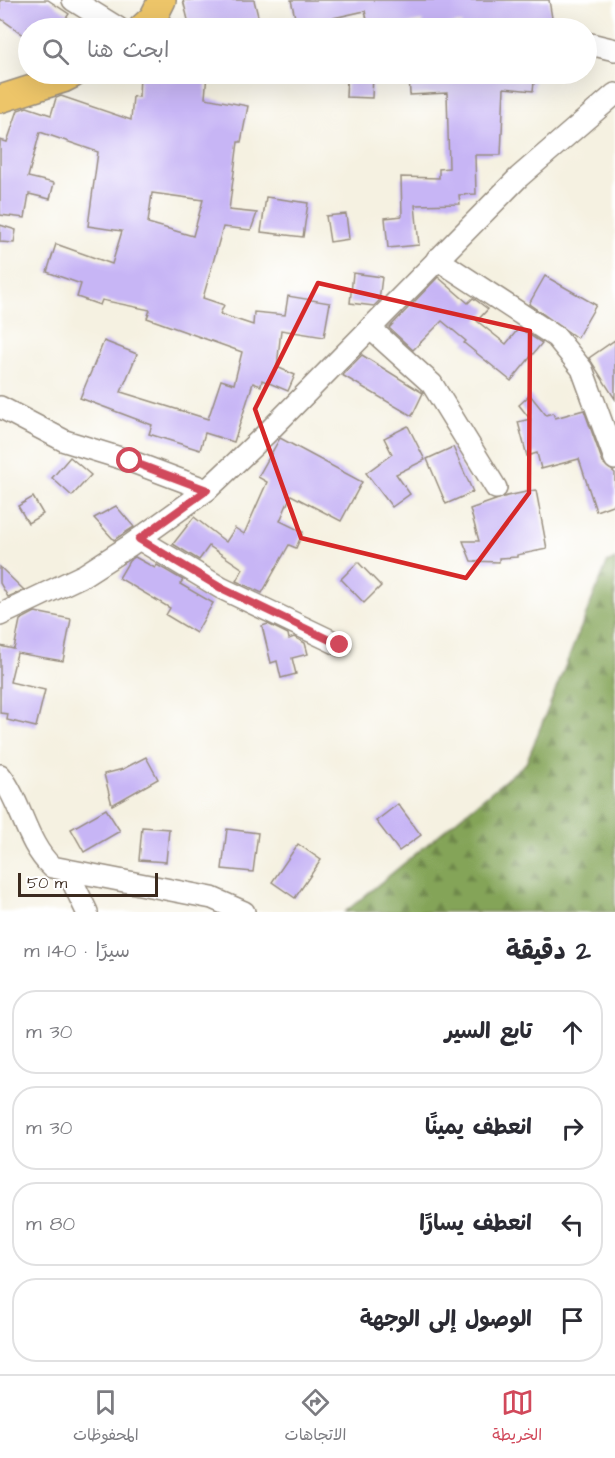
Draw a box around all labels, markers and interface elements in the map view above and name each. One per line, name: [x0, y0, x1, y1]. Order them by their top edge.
search box: [18, 18, 597, 84]
icon: search: [39, 35, 72, 68]
text: ابحث هنا: [87, 35, 169, 66]
route start: [116, 447, 142, 473]
route end: [326, 631, 352, 657]
scale bar: [18, 870, 158, 898]
text: 50 m: [27, 872, 67, 894]
text: 2 دقيقة: [506, 933, 591, 969]
text: سيرًا · 140 m: [24, 937, 130, 965]
text: تابع السير: [445, 1016, 532, 1047]
icon: ahead: [556, 1016, 589, 1049]
text: 30 m: [26, 1018, 72, 1046]
text: انعطف يمينًا: [425, 1112, 532, 1143]
icon: right: [556, 1112, 589, 1145]
text: 30 m: [26, 1114, 72, 1142]
text: انعطف يسارًا: [419, 1208, 532, 1239]
icon: left: [556, 1208, 589, 1241]
text: 80 m: [26, 1210, 75, 1238]
text: الوصول إلى الوجهة: [360, 1304, 532, 1335]
icon: arrive: [556, 1304, 589, 1337]
tab: المحفوظات: [73, 1386, 139, 1449]
tab: الاتجاهات: [285, 1386, 346, 1449]
tab: الخريطة: [492, 1386, 542, 1449]

